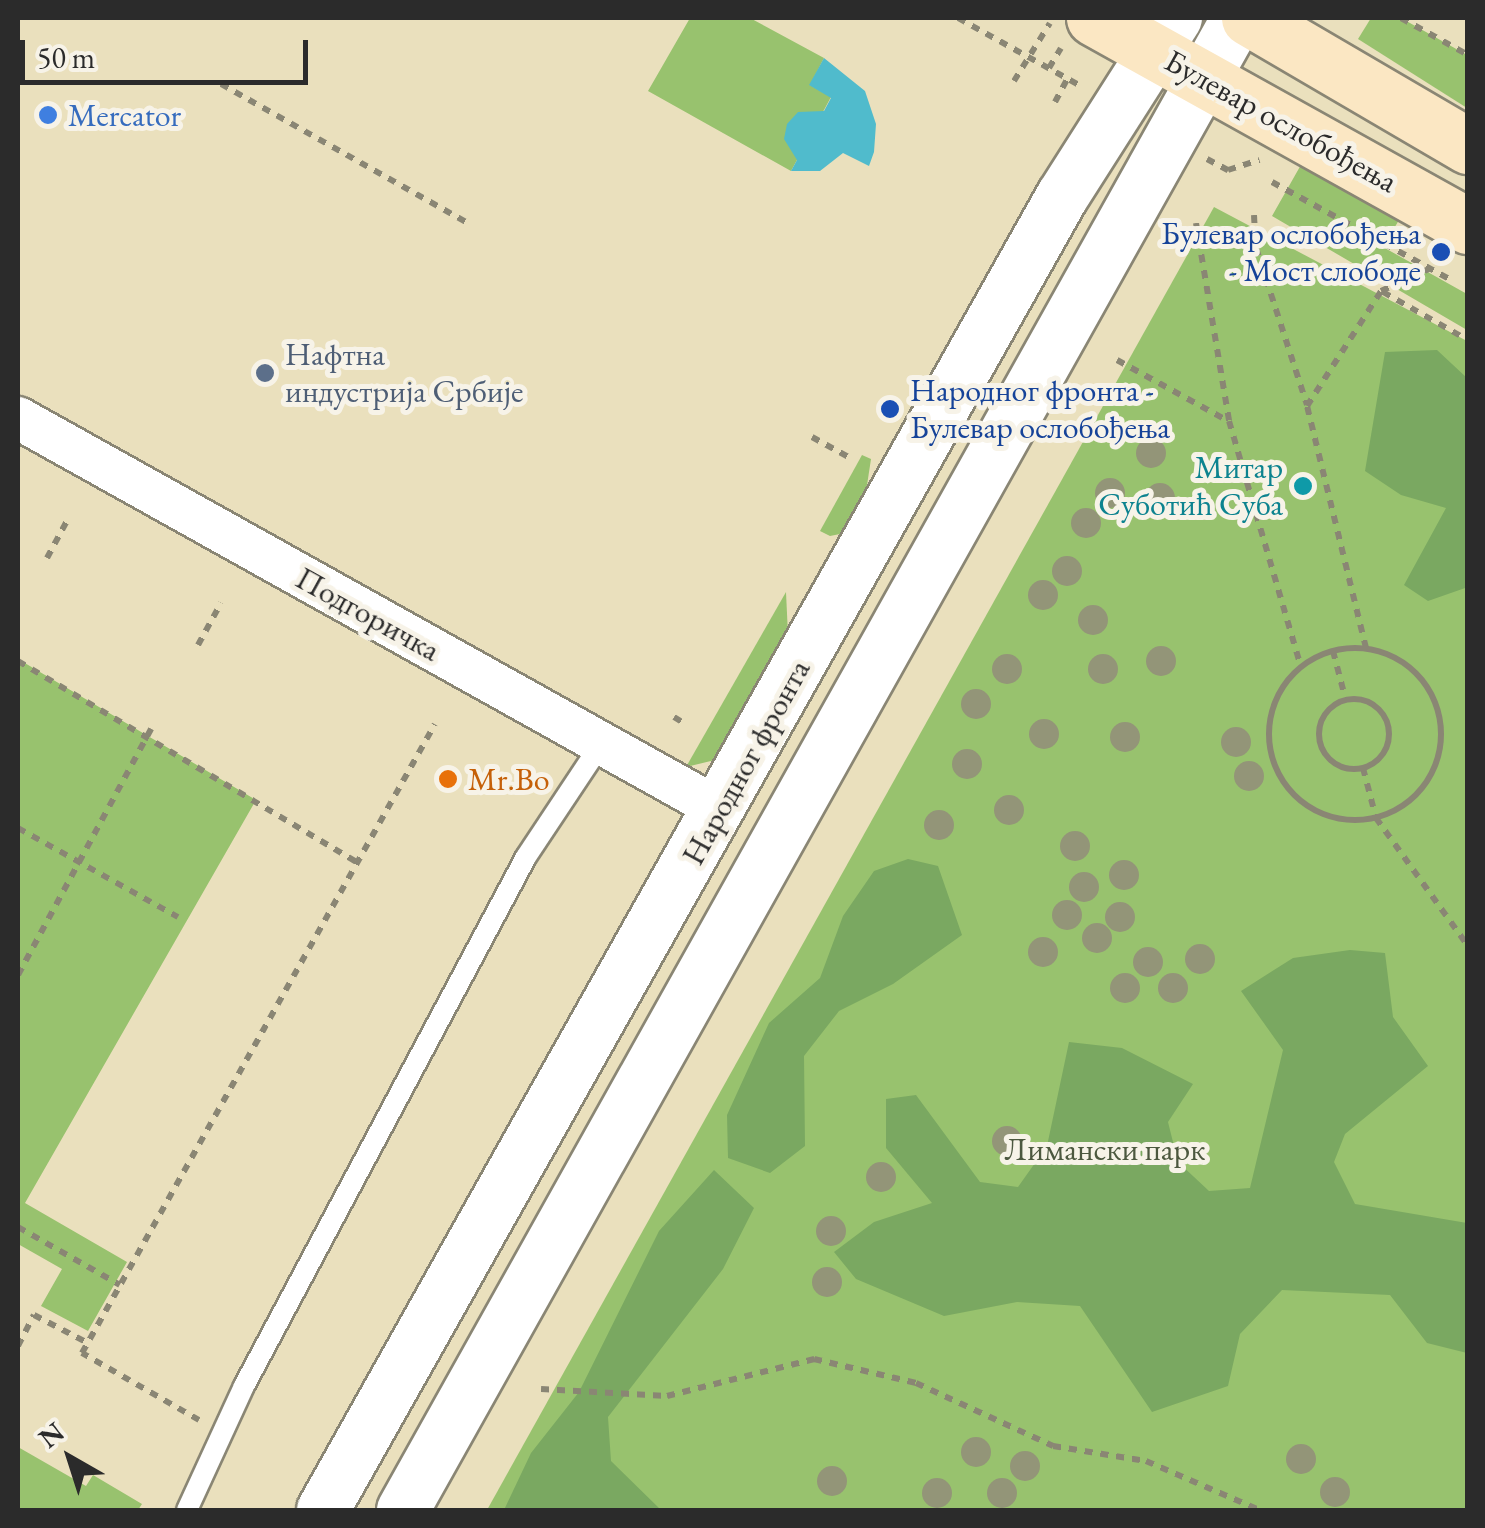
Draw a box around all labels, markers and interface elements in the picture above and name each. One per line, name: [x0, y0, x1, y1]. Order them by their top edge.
scale bar: [25, 20, 312, 82]
text: 50 m: [37, 38, 95, 77]
street label: Булевар ослобођења: [1158, 41, 1404, 201]
place label: Mercator: [68, 96, 181, 134]
marker: Mercator: [37, 104, 59, 126]
place label: Булевар ослобођења - Мост слободе: [1161, 215, 1421, 290]
marker: Булевар ослобођења - Мост слободе: [1430, 241, 1452, 263]
place label: Нафтна индустрија Србије: [285, 336, 523, 411]
marker: Нафтна индустрија Србије: [254, 362, 276, 384]
place label: Народног фронта - Булевар ослобођења: [910, 372, 1170, 447]
marker: Народног фронта - Булевар ослобођења: [879, 398, 901, 420]
place label: Митар Суботић Суба: [1098, 449, 1283, 524]
marker: Митар Суботић Суба: [1292, 475, 1314, 497]
street label: Подгоричка: [289, 559, 447, 669]
street label: Народног фронта: [674, 653, 818, 871]
place label: Mr.Bo: [468, 760, 550, 798]
marker: Mr.Bo: [437, 768, 459, 790]
park label: Лимански парк: [1005, 1130, 1205, 1168]
north arrow: [20, 1408, 120, 1508]
text: N: [31, 1414, 71, 1456]

